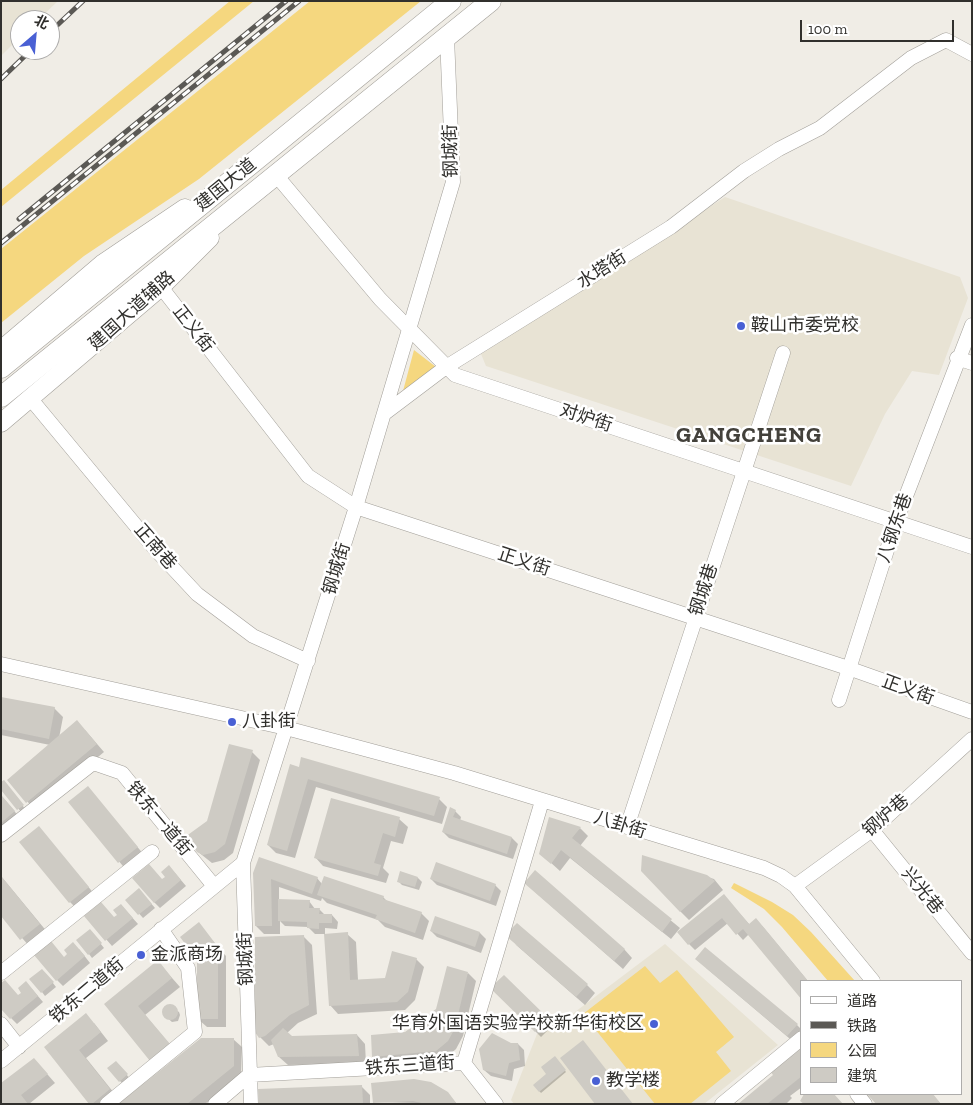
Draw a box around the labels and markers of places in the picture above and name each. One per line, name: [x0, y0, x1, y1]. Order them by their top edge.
place label: 鞍山市委党校: [751, 315, 859, 337]
marker: 鞍山市委党校: [735, 320, 747, 332]
place label: 八卦街: [242, 711, 296, 733]
marker: 八卦街: [226, 716, 238, 728]
place label: 金派商场: [151, 944, 223, 966]
marker: 金派商场: [135, 949, 147, 961]
place label: 华育外国语实验学校新华街校区: [392, 1013, 644, 1035]
marker: 华育外国语实验学校新华街校区: [648, 1018, 660, 1030]
place label: 教学楼: [606, 1070, 660, 1092]
marker: 教学楼: [590, 1075, 602, 1087]

